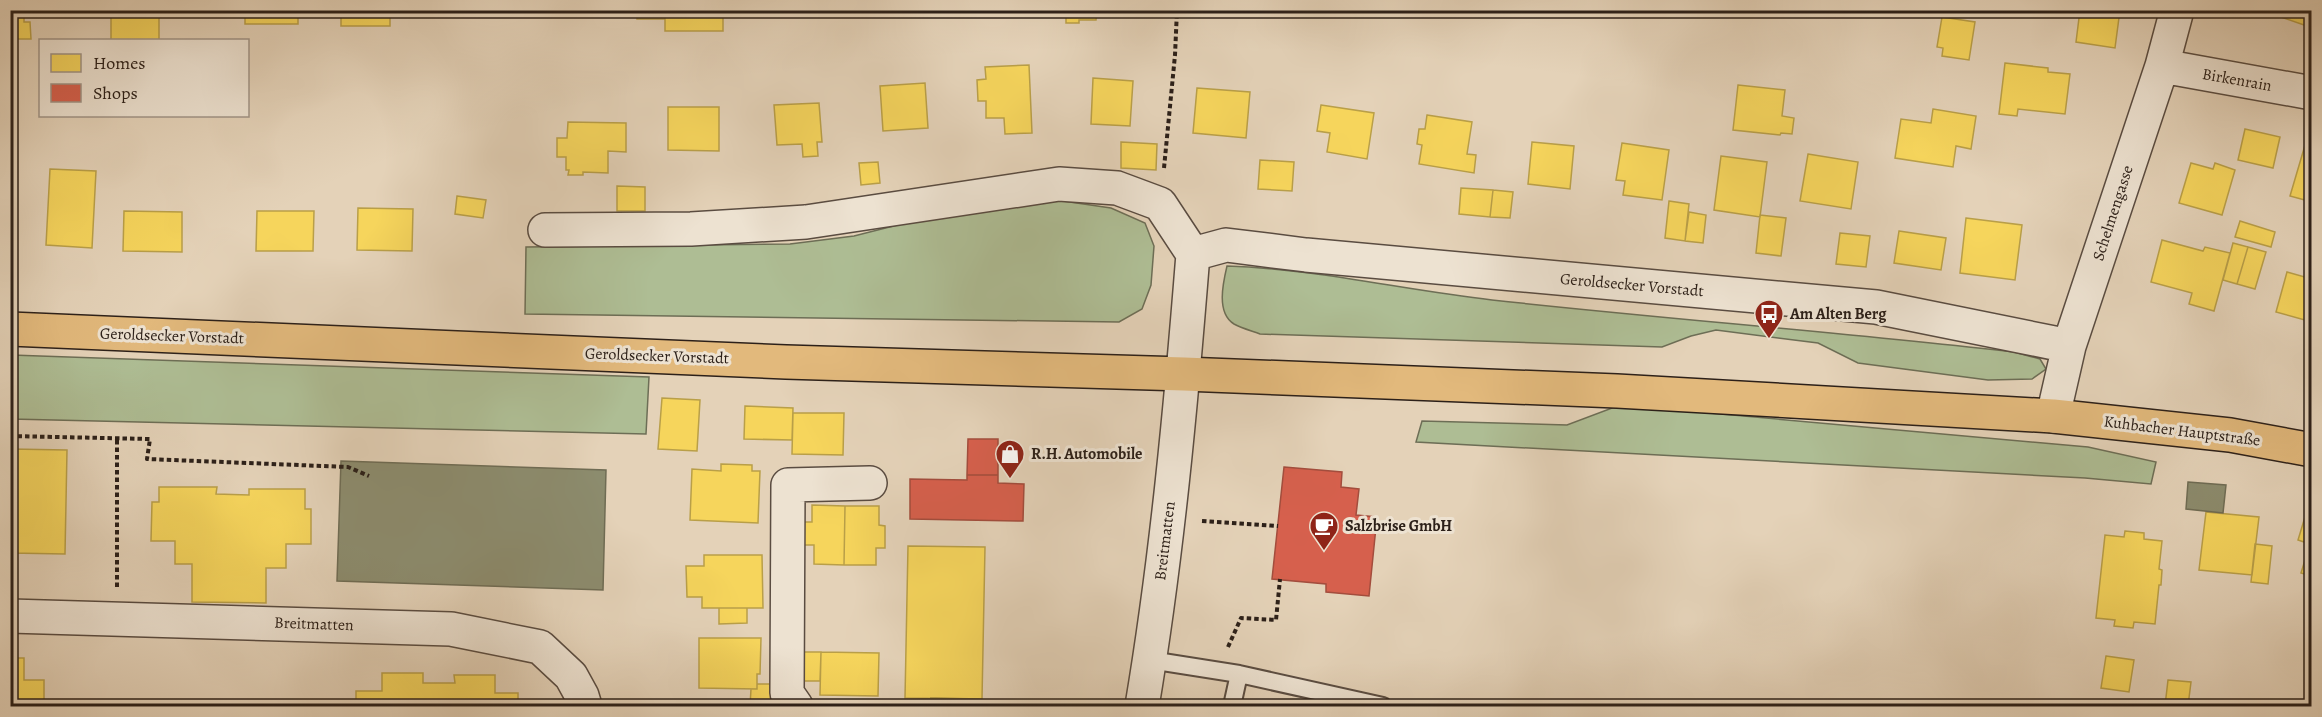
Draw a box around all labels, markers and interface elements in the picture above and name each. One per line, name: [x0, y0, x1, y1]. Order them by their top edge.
legend: [39, 39, 249, 117]
text: Homes: [93, 51, 145, 75]
street label: Birkenrain: [2200, 63, 2274, 97]
text: Shops: [93, 81, 138, 105]
street label: Schelmengasse: [2087, 162, 2139, 264]
street label: Geroldsecker Vorstadt: [1559, 268, 1705, 302]
bus stop icon: Am Alten Berg: [1753, 298, 1785, 340]
place label: Am Alten Berg: [1789, 303, 1887, 325]
street label: Geroldsecker Vorstadt: [100, 322, 244, 350]
street label: Geroldsecker Vorstadt: [585, 342, 729, 370]
street label: Kuhbacher Hauptstraße: [2102, 410, 2262, 452]
shop icon: R.H. Automobile: [994, 438, 1026, 480]
place label: R.H. Automobile: [1031, 443, 1142, 465]
street label: Breitmatten: [1149, 500, 1181, 582]
cafe icon: Salzbrise GmbH: [1308, 510, 1340, 552]
place label: Salzbrise GmbH: [1345, 515, 1452, 537]
street label: Breitmatten: [274, 612, 354, 636]

